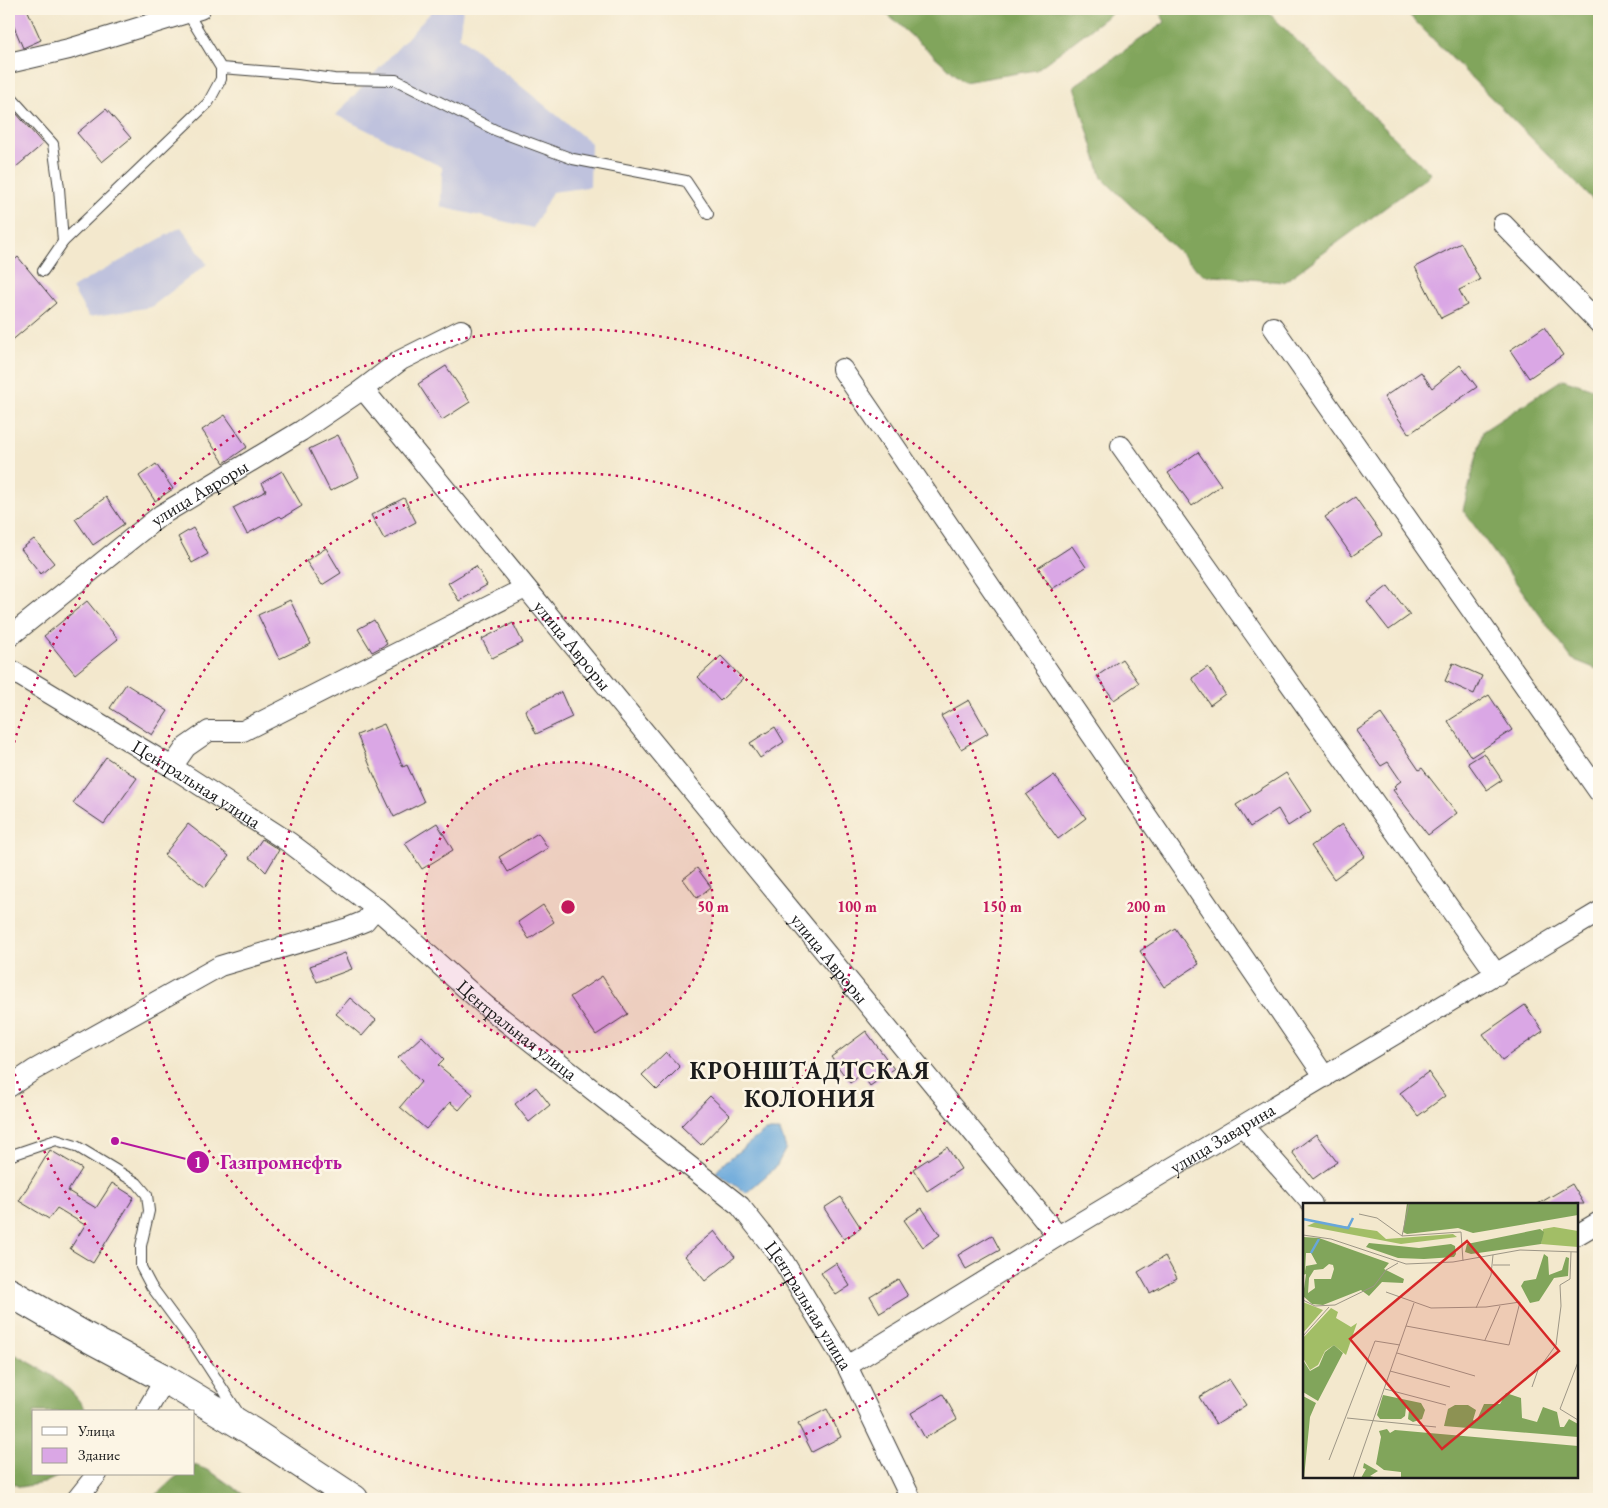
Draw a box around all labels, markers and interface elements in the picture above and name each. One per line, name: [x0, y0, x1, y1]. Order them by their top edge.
street label: улица Авроры: [145, 453, 253, 532]
street label: улица Авроры: [528, 594, 618, 696]
street label: Центральная улица: [128, 734, 266, 834]
text: 50 m: [697, 897, 729, 916]
text: 100 m: [837, 897, 877, 916]
text: 150 m: [982, 897, 1022, 916]
text: 200 m: [1126, 897, 1166, 916]
centre of rings: [559, 898, 577, 916]
street label: улица Авроры: [785, 907, 875, 1009]
street label: Центральная улица: [452, 974, 583, 1086]
district label: КРОНШТАДТСКАЯ КОЛОНИЯ: [690, 1055, 930, 1114]
street label: улица Заварина: [1165, 1096, 1280, 1179]
callout: Газпромнефть: [185, 1145, 352, 1180]
text: Газпромнефть: [220, 1149, 342, 1175]
text: 1: [194, 1153, 202, 1172]
inset map: [1303, 1203, 1578, 1478]
street label: Центральная улица: [759, 1235, 859, 1375]
legend: [32, 1410, 195, 1476]
text: Улица: [77, 1421, 115, 1440]
text: Здание: [78, 1445, 120, 1464]

